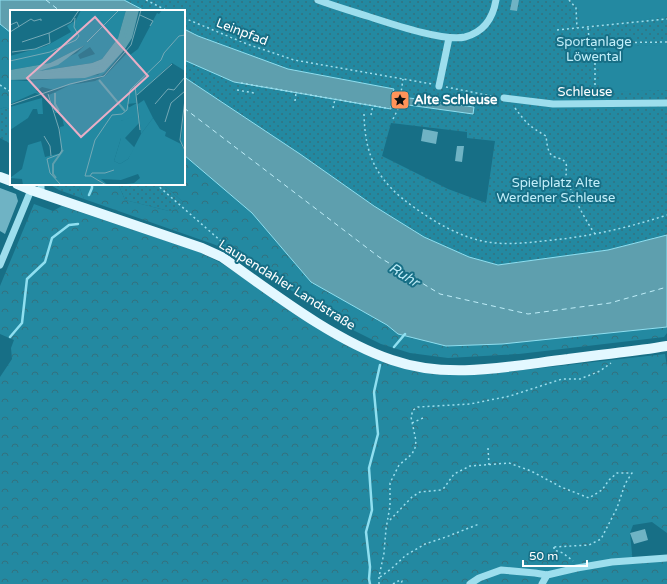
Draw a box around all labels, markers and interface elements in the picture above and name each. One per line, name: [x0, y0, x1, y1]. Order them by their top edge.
inset map: [10, 10, 185, 185]
street label: Leinpfad: [214, 15, 270, 49]
park label: Sportanlage Löwental: [556, 34, 632, 65]
street label: Schleuse: [558, 84, 612, 100]
place icon: Alte Schleuse: [389, 89, 411, 111]
place label: Alte Schleuse: [414, 92, 498, 108]
park label: Spielplatz Alte Werdener Schleuse: [497, 175, 615, 206]
street label: Laupendahler Landstraße: [216, 236, 358, 334]
water label: Ruhr: [386, 259, 424, 292]
scale bar: [523, 542, 587, 568]
text: 50 m: [529, 549, 558, 563]

